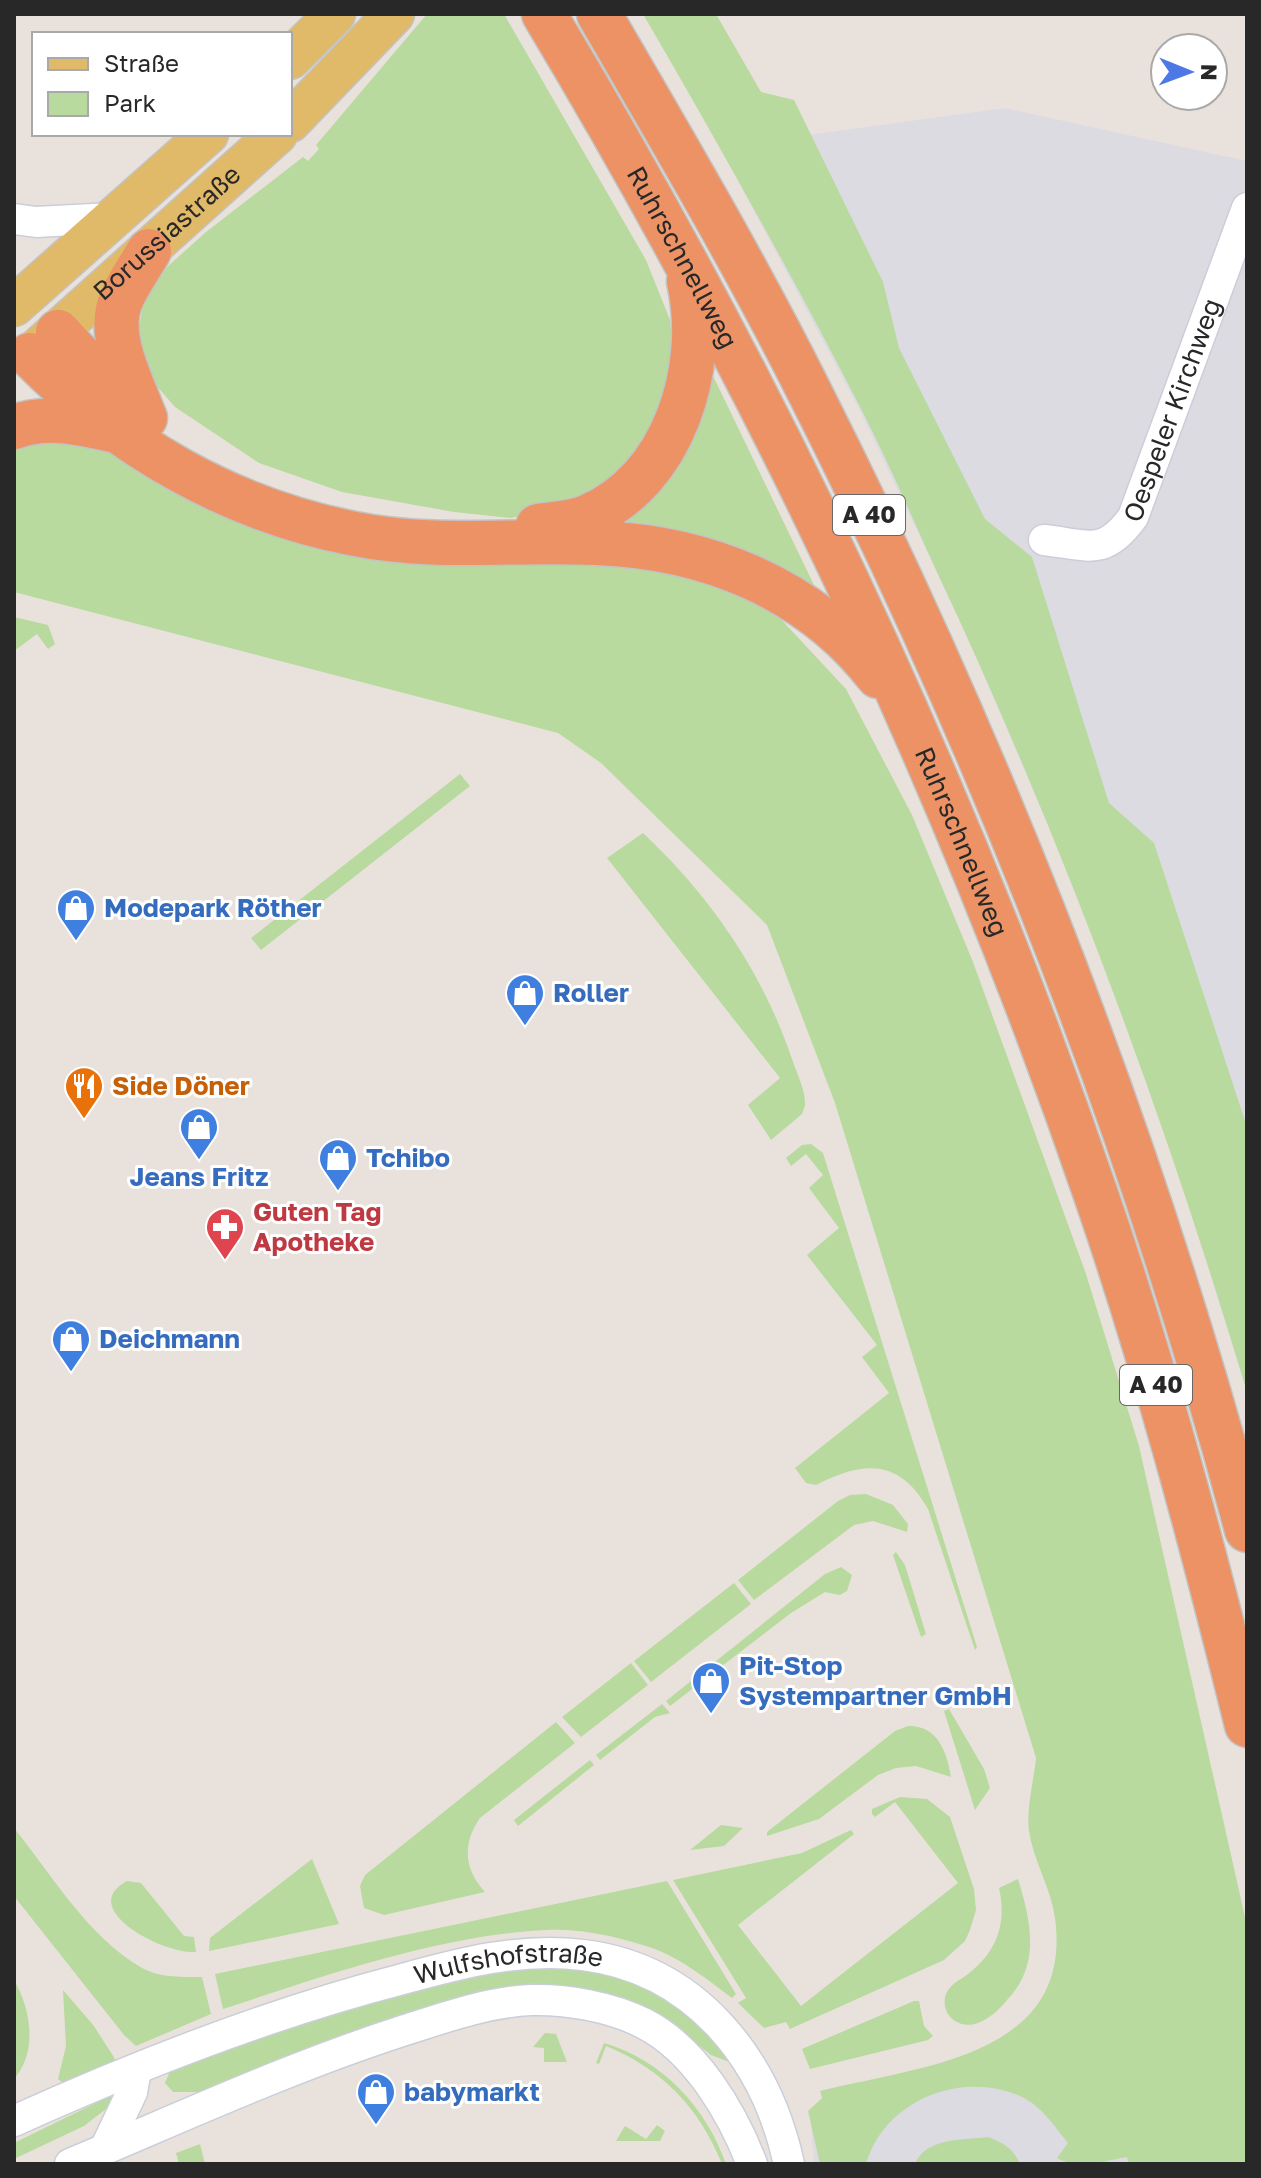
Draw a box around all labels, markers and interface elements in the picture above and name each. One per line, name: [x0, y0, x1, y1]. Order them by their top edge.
legend: [32, 32, 292, 136]
north arrow: [1149, 32, 1229, 112]
text: Straße: [104, 48, 179, 77]
text: N: [1196, 64, 1223, 81]
text: Park: [104, 88, 156, 117]
street label: Borussiastraße: [87, 158, 247, 306]
street label: Ruhrschnellweg: [621, 161, 745, 353]
street label: Oespeler Kirchweg: [1117, 294, 1227, 526]
road number: A 40: [833, 495, 905, 535]
street label: Ruhrschnellweg: [909, 742, 1015, 941]
shop icon: Modepark Röther: [55, 887, 97, 942]
place label: Modepark Röther: [104, 892, 322, 923]
shop icon: Roller: [504, 972, 546, 1027]
place label: Roller: [553, 977, 629, 1008]
restaurant icon: Side Döner: [63, 1065, 105, 1120]
place label: Side Döner: [112, 1070, 250, 1101]
shop icon: Jeans Fritz: [178, 1106, 220, 1161]
shop icon: Tchibo: [317, 1137, 359, 1192]
place label: Tchibo: [366, 1142, 450, 1173]
place label: Jeans Fritz: [130, 1161, 268, 1192]
place label: Guten Tag Apotheke: [253, 1196, 381, 1257]
pharmacy icon: Guten Tag Apotheke: [204, 1206, 246, 1261]
shop icon: Deichmann: [50, 1318, 92, 1373]
place label: Deichmann: [99, 1323, 240, 1354]
road number: A 40: [1120, 1365, 1192, 1405]
place label: Pit-Stop Systempartner GmbH: [739, 1650, 1012, 1711]
shop icon: Pit-Stop Systempartner GmbH: [690, 1660, 732, 1715]
street label: Wulfshofstraße: [410, 1937, 606, 1990]
shop icon: babymarkt: [355, 2071, 397, 2126]
place label: babymarkt: [404, 2076, 540, 2107]

